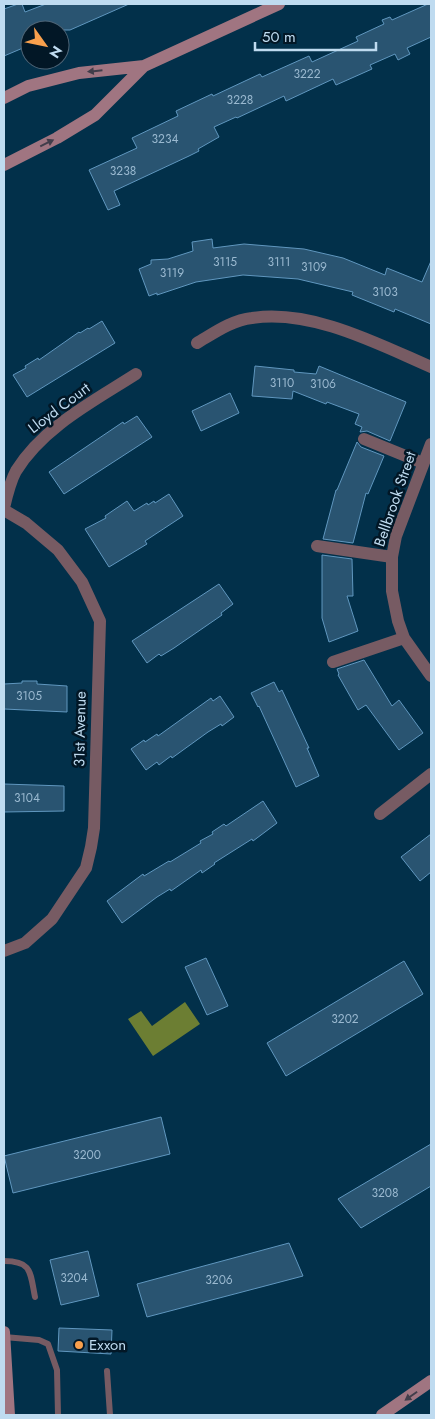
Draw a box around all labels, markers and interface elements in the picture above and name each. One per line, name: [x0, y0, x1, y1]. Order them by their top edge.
north arrow: [20, 20, 70, 70]
scale bar: [255, 20, 376, 52]
text: 50 m: [262, 26, 296, 48]
text: N: [44, 42, 67, 62]
house number: 3222: [293, 65, 321, 83]
one-way arrow: [87, 67, 103, 75]
house number: 3228: [227, 91, 253, 109]
house number: 3234: [152, 130, 178, 148]
one-way arrow: [40, 139, 55, 147]
house number: 3238: [110, 162, 136, 180]
house number: 3115: [213, 253, 237, 271]
house number: 3111: [268, 253, 290, 271]
house number: 3109: [301, 258, 327, 276]
house number: 3119: [160, 264, 184, 282]
house number: 3103: [372, 283, 398, 301]
house number: 3110: [270, 374, 294, 392]
house number: 3106: [310, 375, 336, 393]
street label: Lloyd Court: [23, 377, 95, 439]
street label: Bellbrook Street: [368, 448, 422, 550]
house number: 3105: [16, 687, 42, 705]
street label: 31st Avenue: [68, 691, 92, 767]
house number: 3104: [14, 789, 40, 807]
house number: 3202: [331, 1010, 359, 1028]
house number: 3200: [73, 1146, 101, 1164]
house number: 3208: [371, 1184, 399, 1202]
house number: 3204: [60, 1269, 88, 1287]
house number: 3206: [205, 1271, 233, 1289]
place label: Exxon: [89, 1334, 126, 1356]
marker: Exxon: [73, 1339, 85, 1351]
one-way arrow: [404, 1391, 417, 1401]

